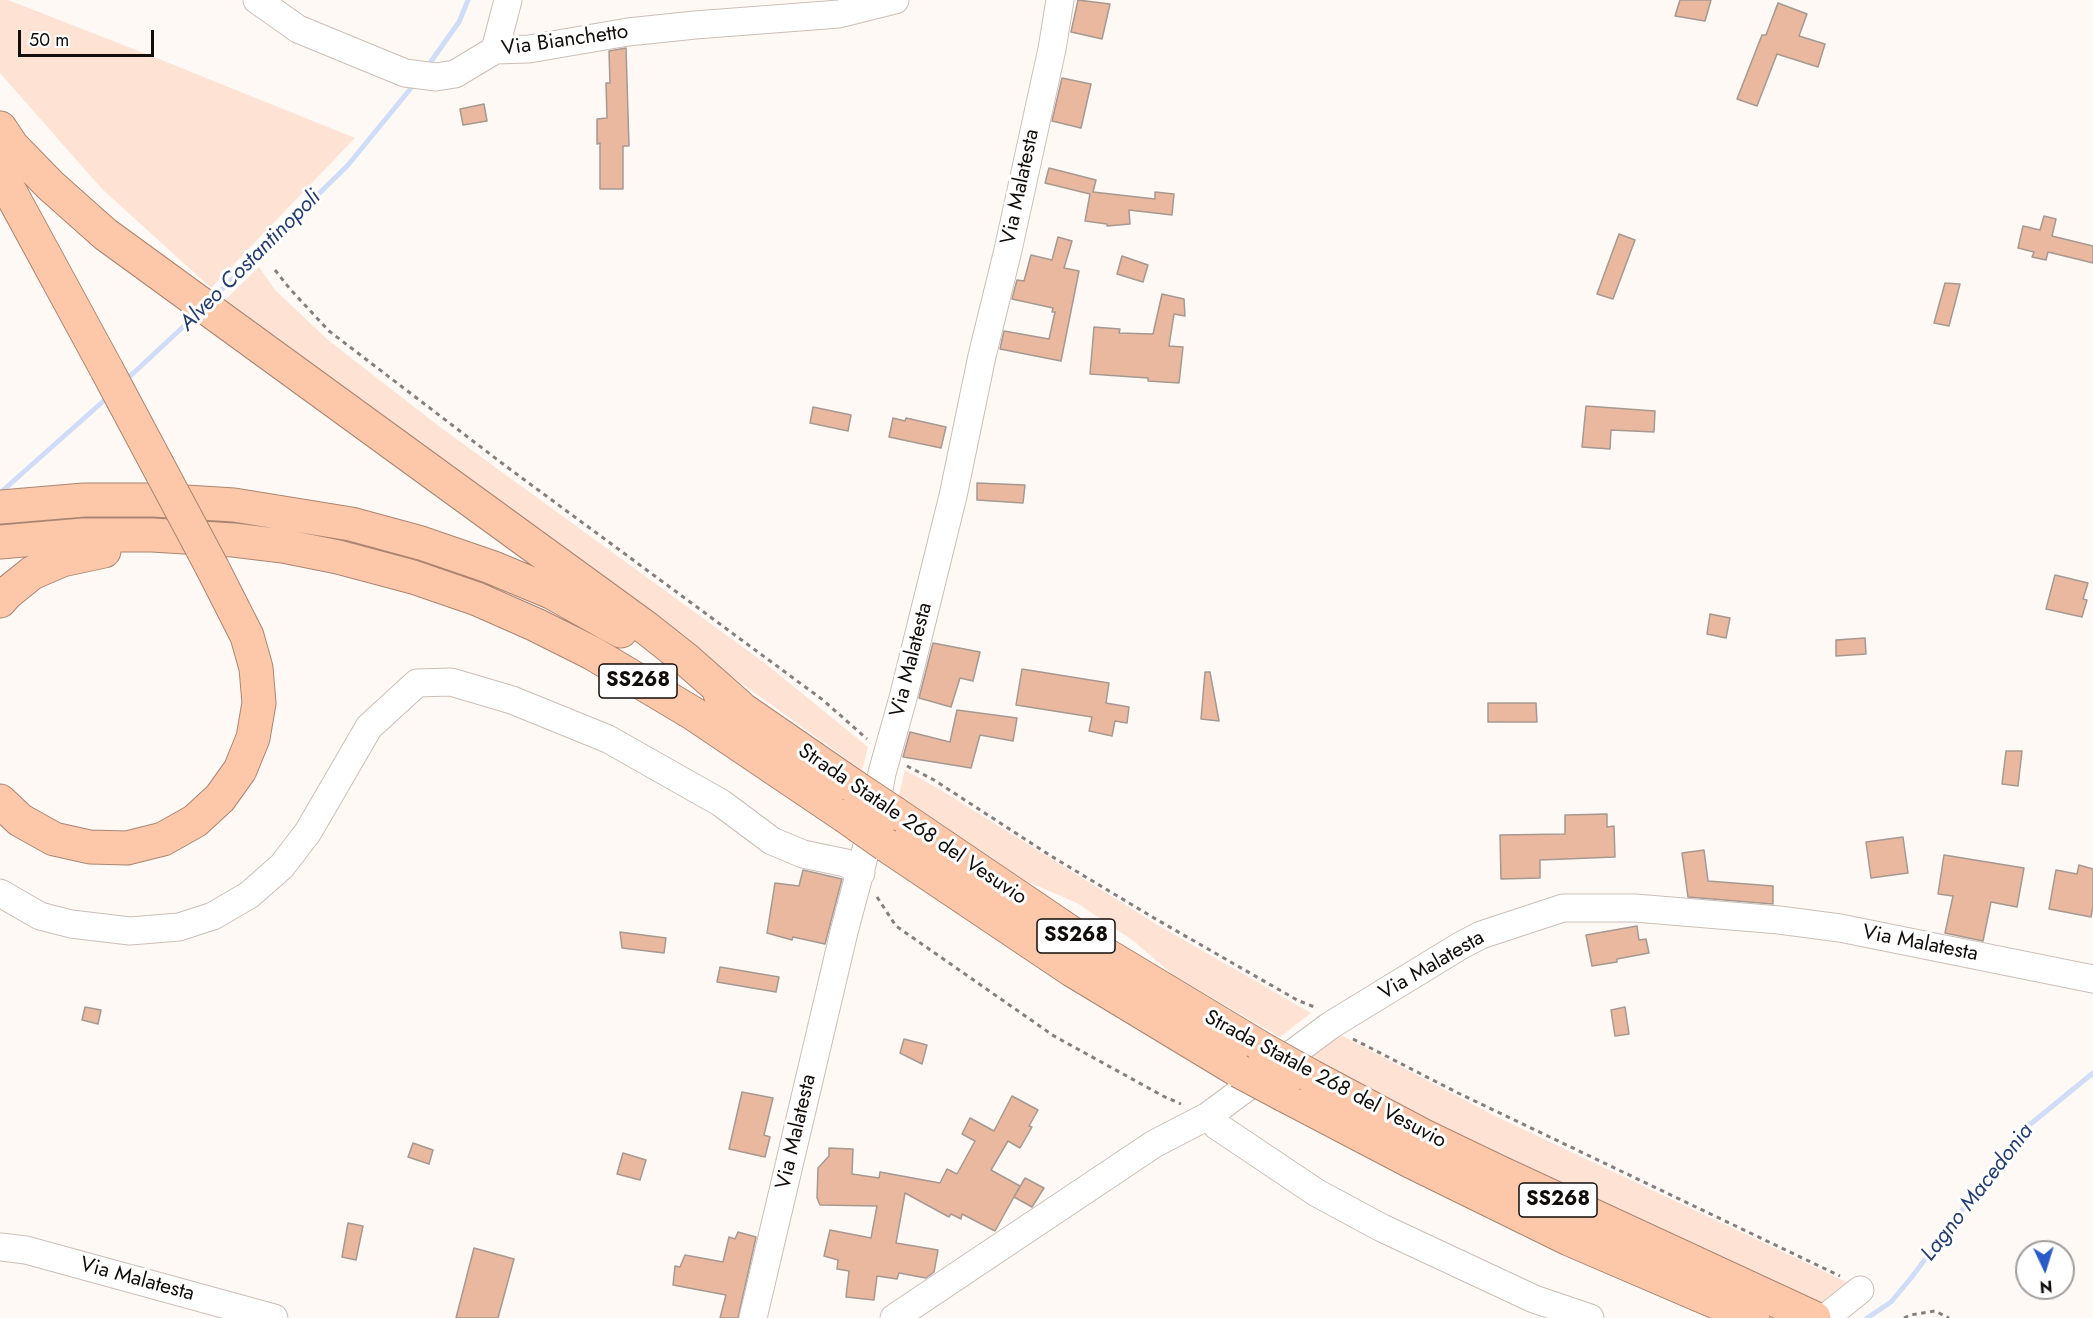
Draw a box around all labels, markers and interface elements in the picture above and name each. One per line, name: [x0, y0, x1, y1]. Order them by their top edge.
scale bar: [21, 18, 158, 56]
street label: Via Bianchetto: [500, 20, 630, 62]
text: 50 m: [29, 27, 69, 53]
street label: Via Malatesta: [996, 127, 1046, 247]
water label: Alveo Costantinopoli: [175, 185, 327, 337]
street label: Via Malatesta: [886, 600, 938, 720]
road number: SS268: [599, 664, 677, 698]
street label: Strada Statale 268 del Vesuvio: [793, 739, 1031, 911]
road number: SS268: [1037, 919, 1115, 953]
street label: Via Malatesta: [1860, 920, 1980, 968]
street label: Via Malatesta: [1375, 926, 1489, 1006]
street label: Strada Statale 268 del Vesuvio: [1200, 1005, 1450, 1155]
street label: Via Malatesta: [772, 1072, 822, 1192]
water label: Lagno Macedonia: [1916, 1119, 2040, 1267]
road number: SS268: [1519, 1183, 1597, 1217]
north arrow: [2015, 1240, 2075, 1300]
street label: Via Malatesta: [77, 1253, 197, 1307]
text: N: [2039, 1275, 2053, 1298]

